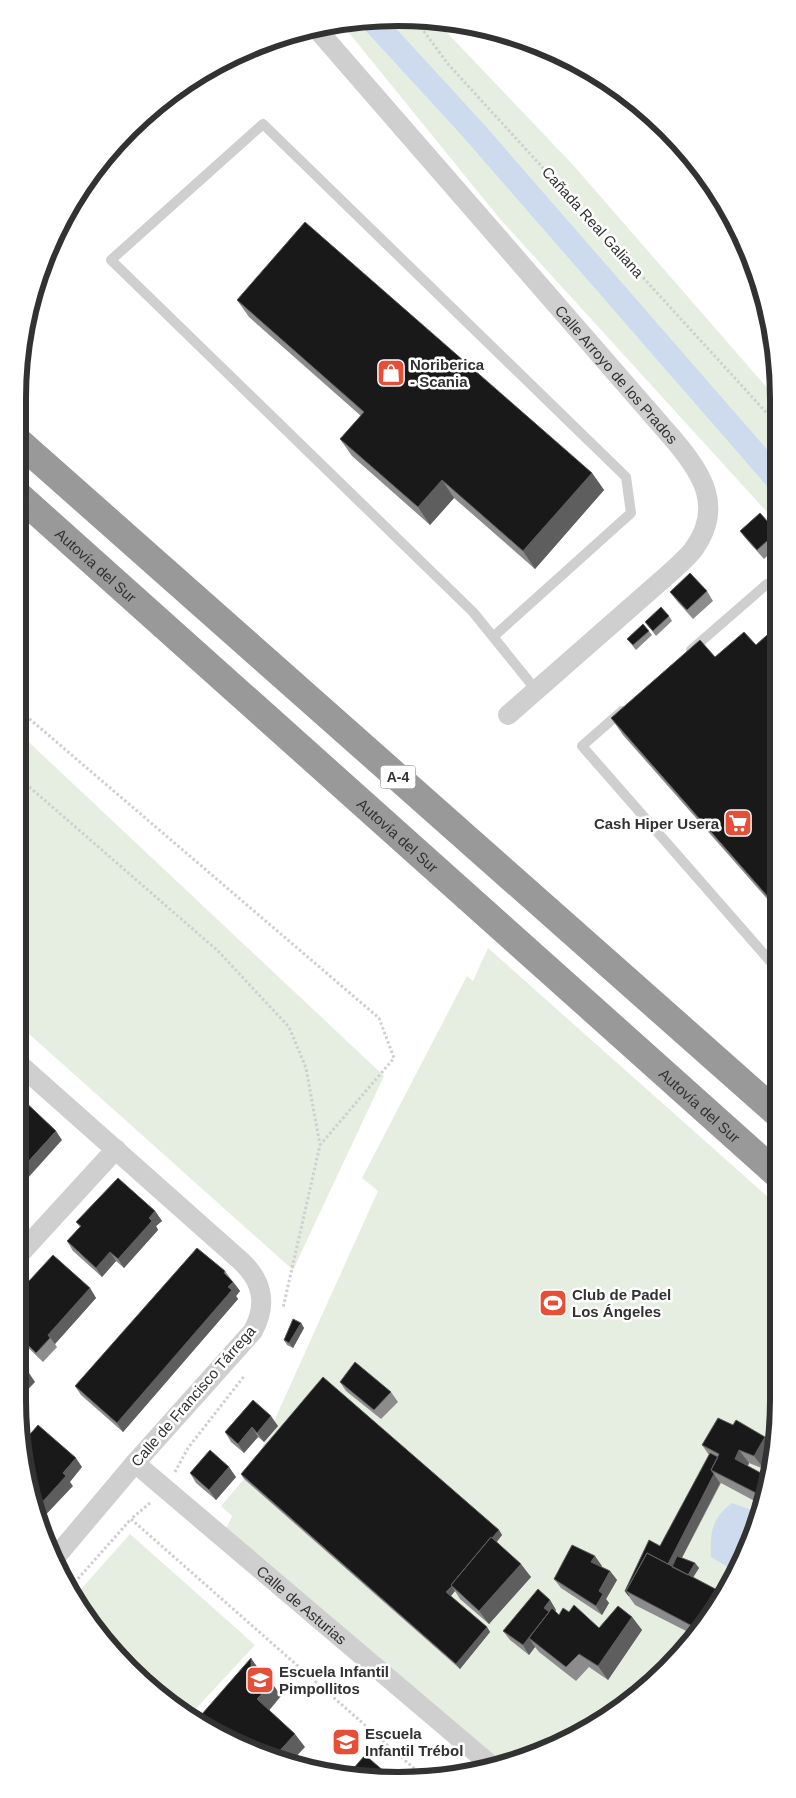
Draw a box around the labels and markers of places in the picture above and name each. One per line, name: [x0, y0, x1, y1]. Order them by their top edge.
place label: Noriberica - Scania: [410, 356, 485, 390]
shop icon: Noriberica - Scania: [376, 358, 406, 388]
supermarket icon: Cash Hiper Usera: [723, 808, 753, 838]
place label: Cash Hiper Usera: [594, 815, 720, 832]
place label: Club de Padel Los Ángeles: [572, 1286, 671, 1320]
sports icon: Club de Padel Los Ángeles: [538, 1288, 568, 1318]
place label: Escuela Infantil Pimpollitos: [279, 1663, 389, 1697]
school or university icon: Escuela Infantil Pimpollitos: [245, 1665, 275, 1695]
place label: Escuela Infantil Trébol: [365, 1725, 463, 1759]
school or university icon: Escuela Infantil Trébol: [331, 1727, 361, 1757]

